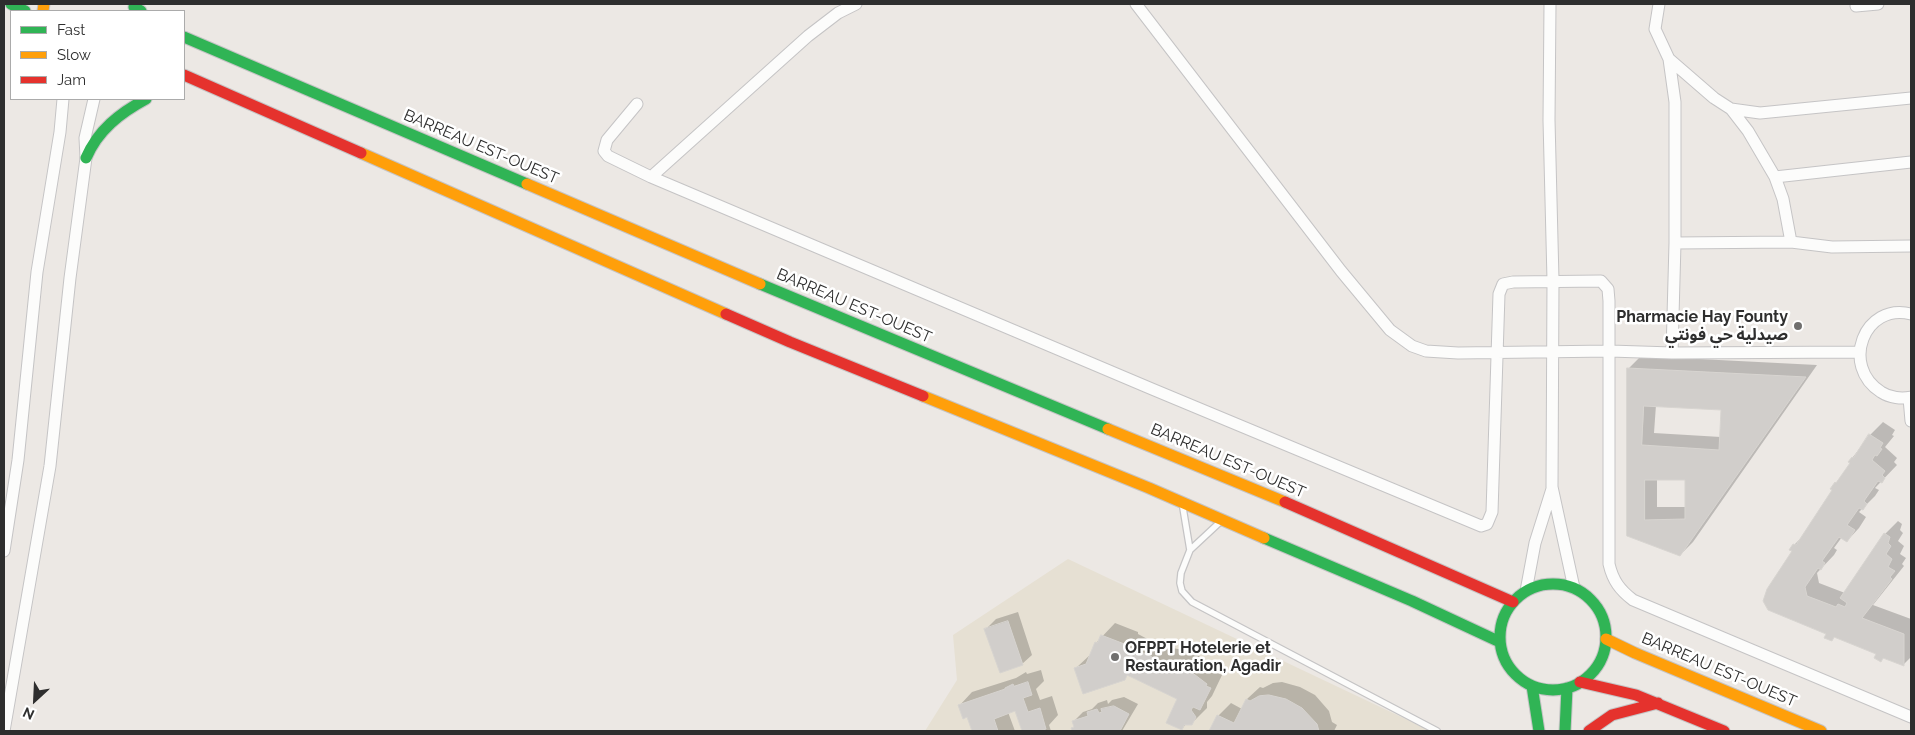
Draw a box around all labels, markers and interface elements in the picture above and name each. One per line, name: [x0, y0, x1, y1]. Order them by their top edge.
legend: [10, 10, 185, 100]
text: Fast: [57, 21, 85, 39]
text: Slow: [57, 46, 91, 64]
text: Jam: [57, 71, 86, 89]
street label: BARREAU EST-OUEST: [401, 106, 561, 188]
street label: BARREAU EST-OUEST: [774, 265, 934, 347]
place label: Pharmacie Hay Founty صيدلية حي فونتي: [1616, 307, 1788, 345]
marker: Pharmacie Hay Founty صيدلية حي فونتي: [1792, 320, 1804, 332]
street label: BARREAU EST-OUEST: [1148, 420, 1308, 502]
street label: BARREAU EST-OUEST: [1639, 629, 1799, 711]
place label: OFPPT Hotelerie et Restauration, Agadir: [1125, 638, 1281, 676]
marker: OFPPT Hotelerie et Restauration, Agadir: [1109, 651, 1121, 663]
north arrow: [10, 675, 60, 725]
text: N: [20, 704, 37, 723]

